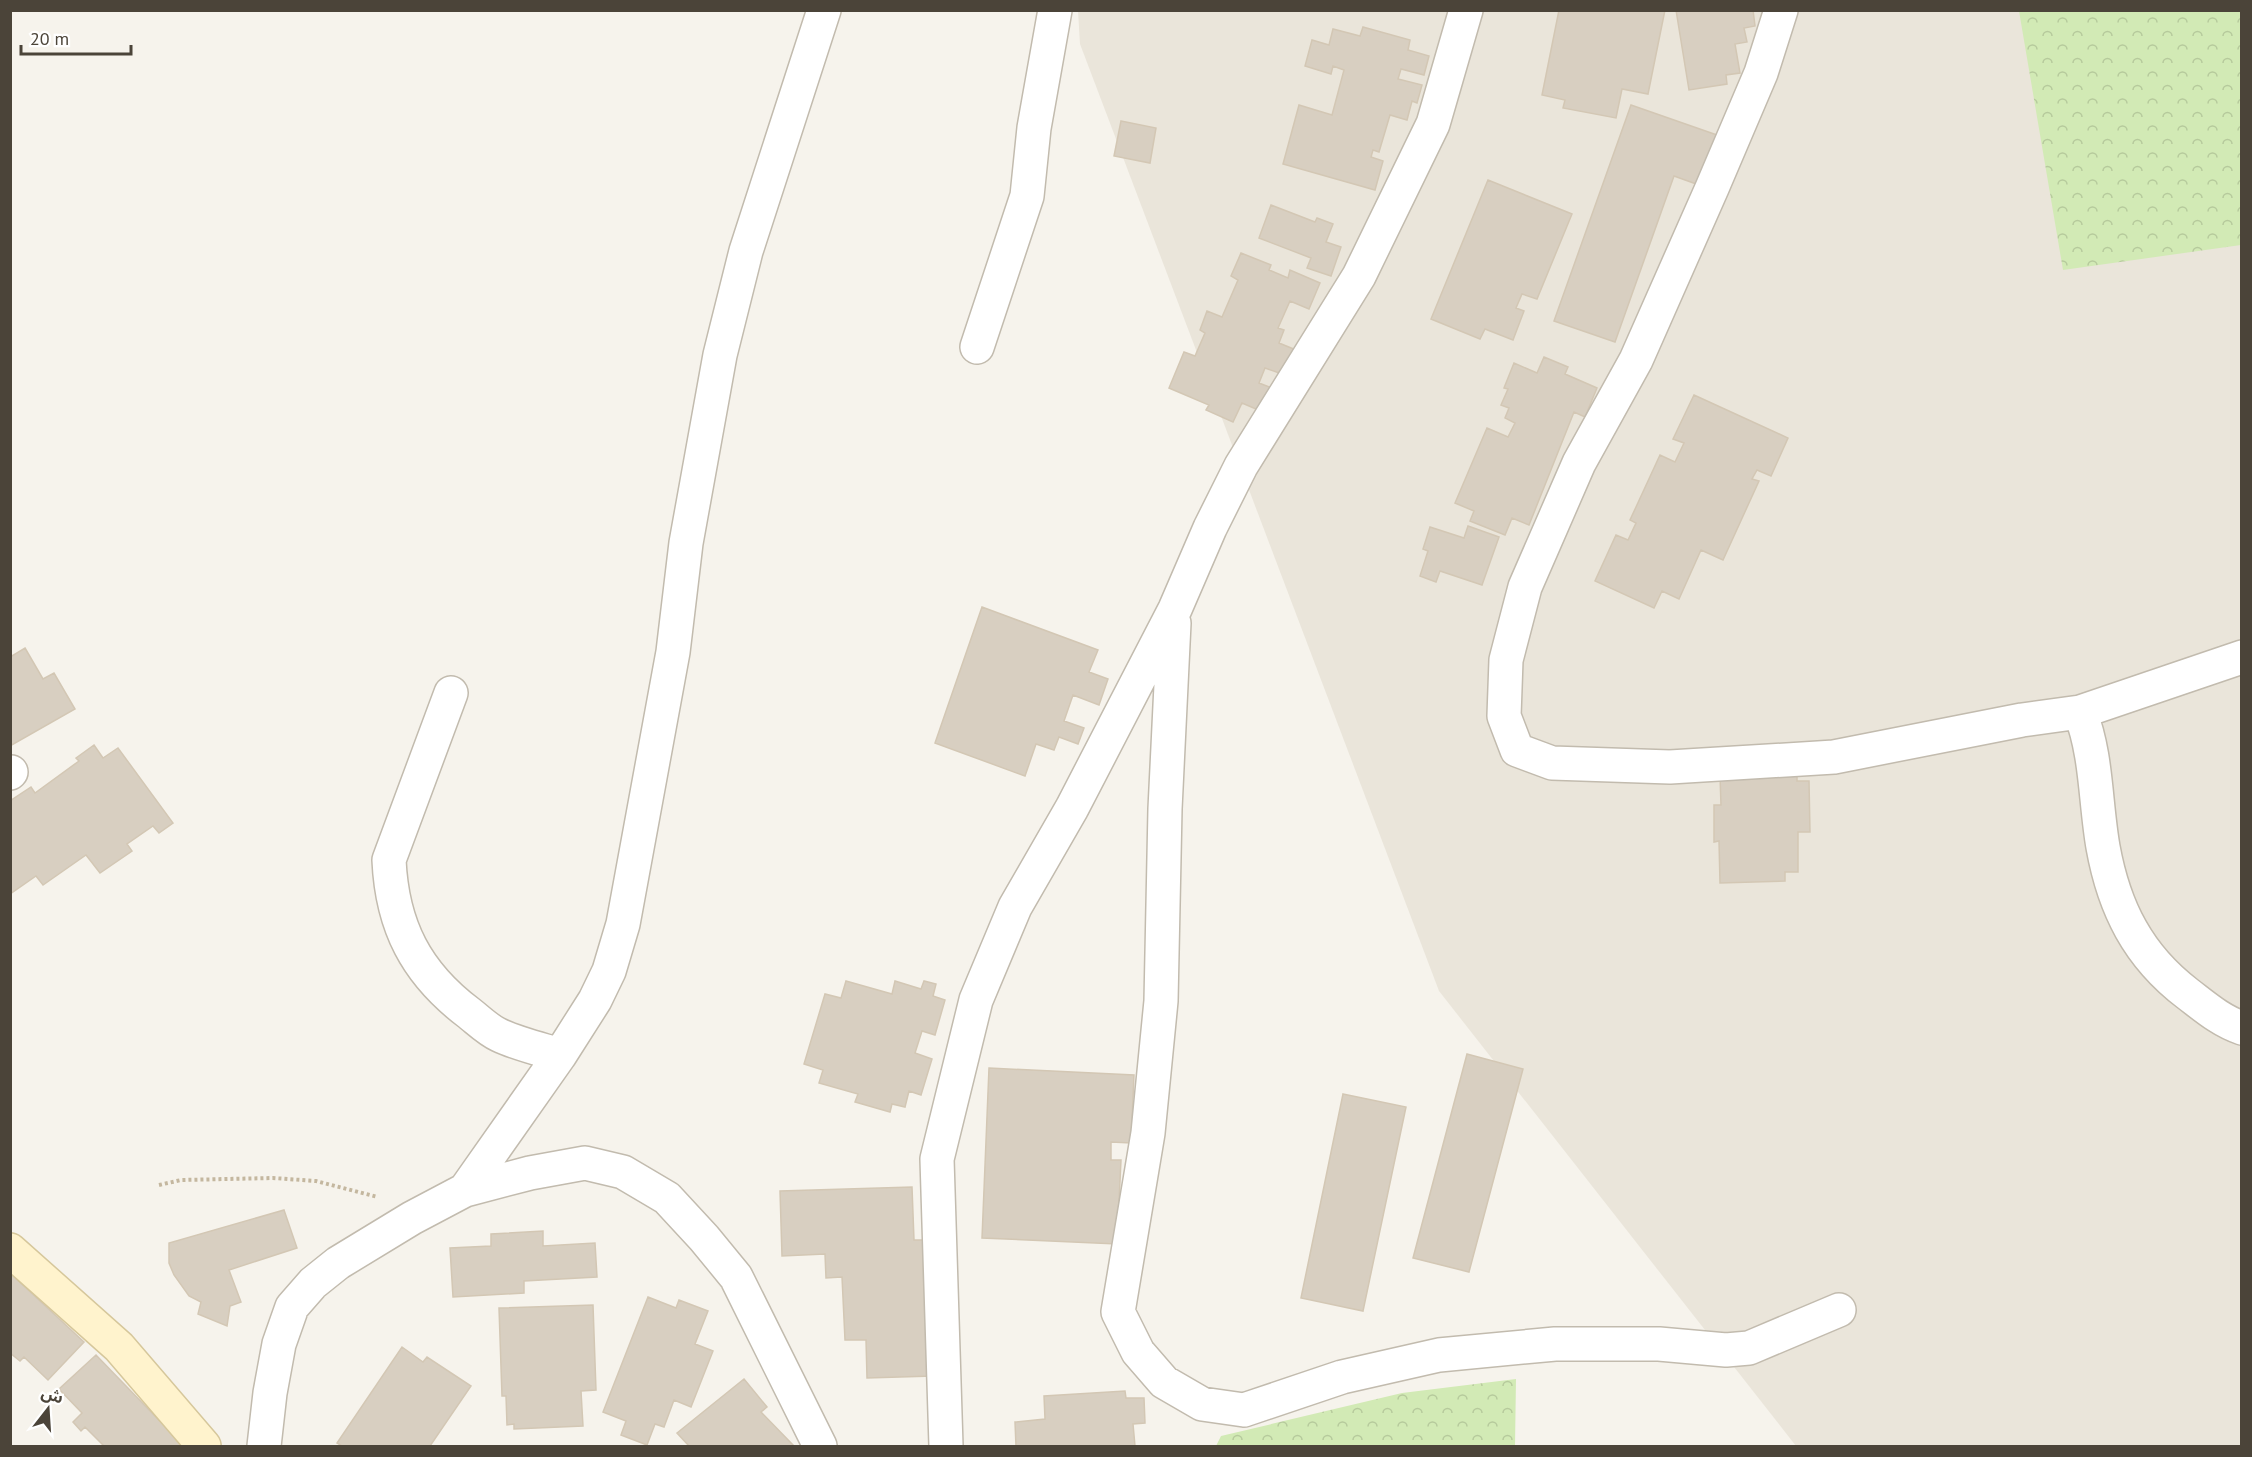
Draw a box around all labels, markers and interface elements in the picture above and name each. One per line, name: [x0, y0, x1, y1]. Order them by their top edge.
scale bar: [21, 18, 130, 56]
text: 20 m: [30, 27, 69, 50]
north arrow: [18, 1379, 78, 1439]
text: ش: [39, 1382, 66, 1407]

